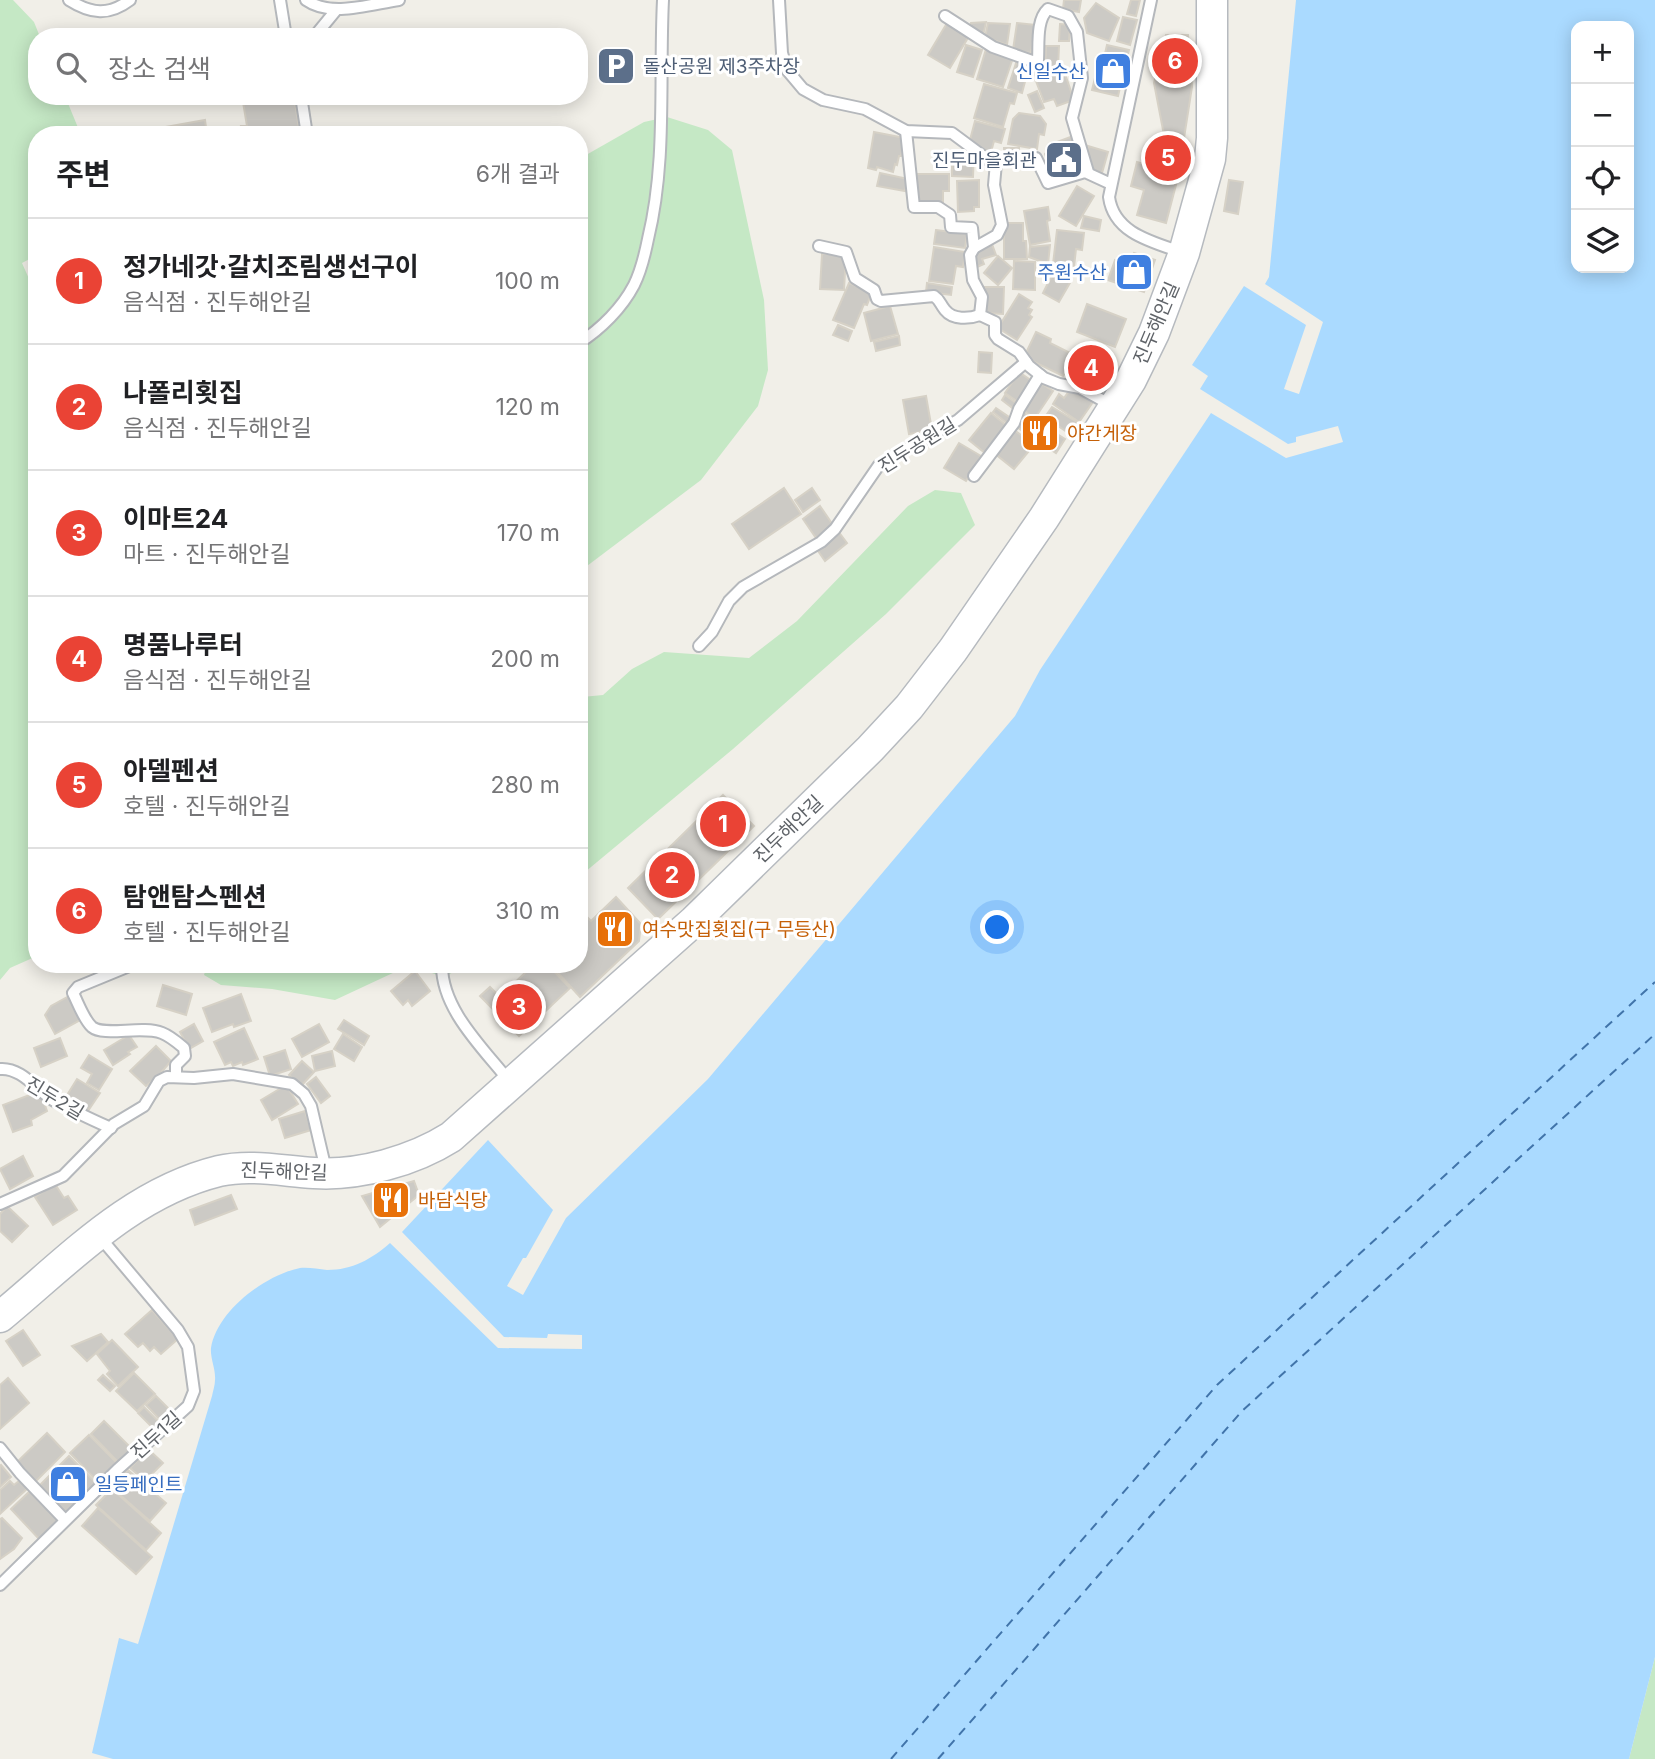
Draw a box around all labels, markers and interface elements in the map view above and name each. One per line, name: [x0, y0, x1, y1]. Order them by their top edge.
map controls: [1571, 21, 1634, 273]
button: +: [1571, 21, 1634, 84]
search box: [28, 28, 588, 105]
pin: 6: [1152, 35, 1198, 87]
parking icon: 돌산공원 제3주차장: [595, 45, 637, 87]
icon: search: [52, 48, 90, 86]
shop icon: 신일수산: [1092, 50, 1134, 92]
text: 장소 검색: [108, 53, 211, 84]
place label: 돌산공원 제3주차장: [643, 55, 800, 78]
place label: 신일수산: [1016, 60, 1086, 83]
button: −: [1571, 84, 1634, 147]
pin: 5: [1145, 132, 1191, 184]
public building icon: 진두마을회관: [1043, 139, 1085, 181]
button: locate: [1571, 147, 1634, 210]
place label: 진두마을회관: [932, 149, 1037, 172]
text: 주변: [56, 156, 111, 192]
text: 6개 결과: [476, 160, 560, 188]
button: layers: [1571, 210, 1634, 273]
text: 정가네갓·갈치조림생선구이: [123, 251, 419, 282]
shop icon: 주원수산: [1113, 251, 1155, 293]
place label: 주원수산: [1037, 261, 1107, 284]
text: 1: [74, 267, 84, 295]
text: 100 m: [495, 267, 560, 295]
street label: 진두해안길: [1129, 278, 1184, 368]
text: 음식점 · 진두해안길: [123, 288, 312, 316]
pin: 4: [1068, 342, 1114, 394]
text: 나폴리횟집: [123, 377, 243, 408]
text: 2: [72, 393, 86, 421]
text: 120 m: [495, 393, 560, 421]
restaurant icon: 야간게장: [1019, 412, 1061, 454]
street label: 진두공원길: [874, 413, 960, 478]
text: 음식점 · 진두해안길: [123, 414, 312, 442]
place label: 야간게장: [1067, 422, 1137, 445]
text: 이마트24: [123, 503, 228, 534]
text: 3: [72, 519, 86, 547]
text: 170 m: [497, 519, 560, 547]
text: 마트 · 진두해안길: [123, 540, 291, 568]
text: 명품나루터: [123, 629, 243, 660]
text: 4: [71, 645, 87, 673]
text: 200 m: [490, 645, 560, 673]
text: 음식점 · 진두해안길: [123, 666, 312, 694]
text: 아델펜션: [123, 755, 219, 786]
text: 5: [72, 771, 86, 799]
text: 280 m: [491, 771, 560, 799]
street label: 진두해안길: [749, 791, 828, 868]
text: 호텔 · 진두해안길: [123, 792, 291, 820]
pin: 1: [700, 798, 746, 850]
pin: 2: [649, 849, 695, 901]
text: 탐앤탐스펜션: [123, 881, 267, 912]
text: 6: [72, 897, 86, 925]
text: 310 m: [495, 897, 560, 925]
restaurant icon: 여수맛집횟집(구 무등산): [594, 908, 636, 950]
your location: [980, 910, 1014, 944]
text: 호텔 · 진두해안길: [123, 918, 291, 946]
place label: 여수맛집횟집(구 무등산): [642, 918, 836, 941]
pin: 3: [496, 981, 542, 1033]
street label: 진두2길: [21, 1072, 88, 1125]
street label: 진두해안길: [240, 1158, 328, 1185]
restaurant icon: 바담식당: [370, 1179, 412, 1221]
place label: 바담식당: [418, 1189, 488, 1212]
street label: 진두1길: [126, 1407, 186, 1464]
shop icon: 일등페인트: [47, 1463, 89, 1505]
place label: 일등페인트: [95, 1473, 182, 1496]

